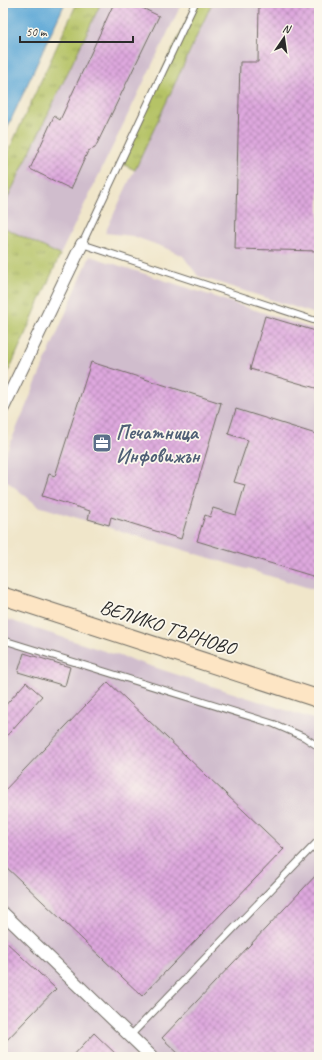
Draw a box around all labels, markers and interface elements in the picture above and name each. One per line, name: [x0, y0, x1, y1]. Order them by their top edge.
scale bar: [20, 18, 133, 44]
north arrow: [264, 18, 304, 58]
text: N: [281, 21, 293, 36]
text: 50 m: [26, 24, 48, 40]
place label: Печатница Инфовижън: [116, 420, 201, 468]
office icon: Печатница Инфовижън: [91, 432, 113, 454]
street label: ВЕЛИКО ТЪРНОВО: [97, 594, 241, 662]

